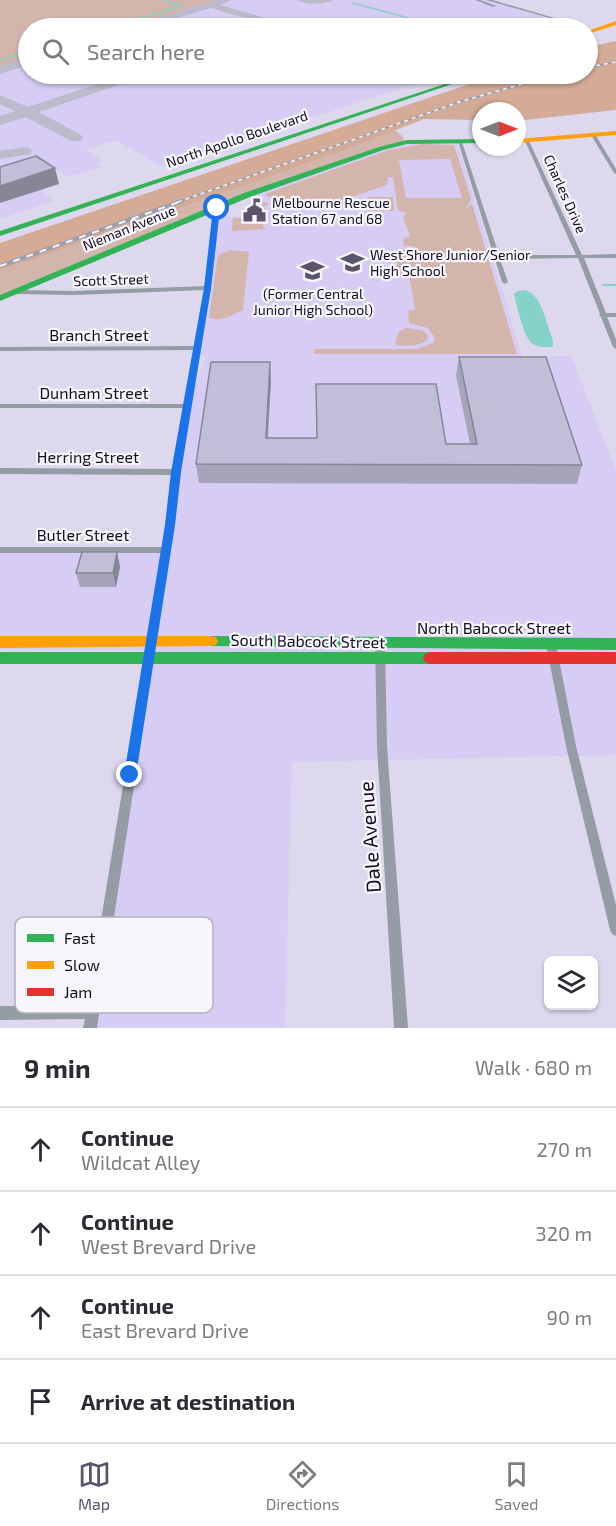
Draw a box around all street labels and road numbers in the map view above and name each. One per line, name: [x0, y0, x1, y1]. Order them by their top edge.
street label: North Apollo Boulevard: [164, 106, 310, 171]
street label: Charles Drive: [540, 152, 590, 236]
street label: Nieman Avenue: [80, 201, 178, 254]
street label: Scott Street: [73, 270, 149, 289]
street label: Branch Street: [49, 325, 149, 344]
street label: Dunham Street: [39, 383, 149, 402]
street label: Herring Street: [37, 447, 139, 466]
street label: Butler Street: [37, 525, 129, 544]
street label: North Babcock Street: [417, 618, 571, 637]
street label: South Babcock Street: [231, 630, 385, 651]
street label: Dale Avenue: [353, 780, 385, 894]

